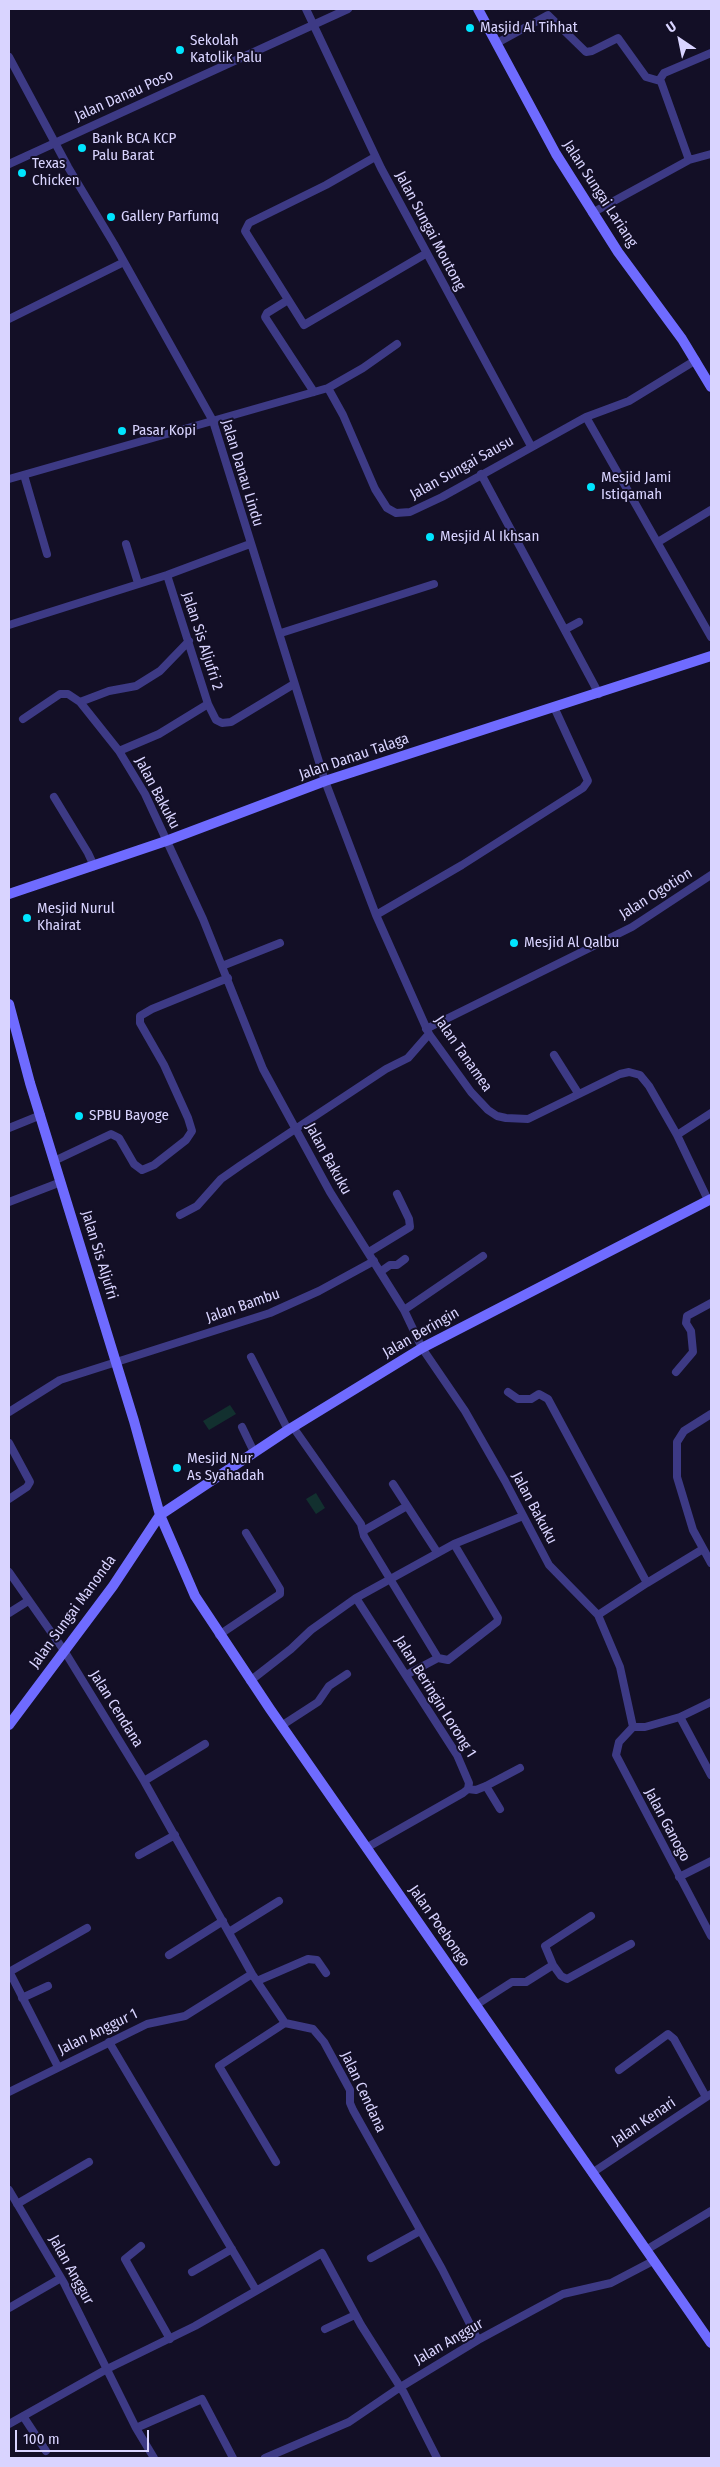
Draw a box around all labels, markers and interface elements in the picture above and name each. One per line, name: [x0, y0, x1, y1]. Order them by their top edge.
north arrow: [655, 15, 705, 65]
text: U: [663, 18, 679, 36]
place label: Masjid Al Tihhat: [480, 19, 578, 37]
marker: Masjid Al Tihhat: [464, 22, 476, 34]
place label: Sekolah Katolik Palu: [190, 32, 262, 67]
marker: Sekolah Katolik Palu: [174, 44, 186, 56]
street label: Jalan Danau Poso: [72, 66, 176, 126]
place label: Bank BCA KCP Palu Barat: [92, 130, 176, 165]
street label: Jalan Sungai Lariang: [559, 137, 641, 251]
marker: Bank BCA KCP Palu Barat: [76, 142, 88, 154]
place label: Texas Chicken: [32, 155, 80, 190]
marker: Texas Chicken: [16, 167, 28, 179]
street label: Jalan Sungai Moutong: [391, 168, 469, 294]
place label: Gallery Parfumq: [121, 208, 219, 226]
marker: Gallery Parfumq: [105, 211, 117, 223]
street label: Jalan Danau Lindu: [217, 417, 267, 529]
place label: Pasar Kopi: [132, 422, 196, 440]
marker: Pasar Kopi: [116, 425, 128, 437]
street label: Jalan Sungai Sausu: [407, 432, 517, 504]
place label: Mesjid Jami Istiqamah: [601, 469, 671, 504]
marker: Mesjid Jami Istiqamah: [585, 481, 597, 493]
place label: Mesjid Al Ikhsan: [440, 528, 539, 546]
marker: Mesjid Al Ikhsan: [424, 531, 436, 543]
street label: Jalan Sis Aljufri 2: [178, 590, 226, 692]
street label: Jalan Danau Talaga: [297, 730, 411, 784]
street label: Jalan Bakuku: [131, 754, 183, 832]
street label: Jalan Ogotion: [616, 864, 696, 924]
place label: Mesjid Nurul Khairat: [37, 900, 115, 935]
marker: Mesjid Nurul Khairat: [21, 912, 33, 924]
place label: Mesjid Al Qalbu: [524, 934, 619, 952]
marker: Mesjid Al Qalbu: [508, 937, 520, 949]
street label: Jalan Tanamea: [430, 1012, 496, 1096]
place label: SPBU Bayoge: [89, 1107, 169, 1125]
marker: SPBU Bayoge: [73, 1110, 85, 1122]
street label: Jalan Bakuku: [301, 1120, 355, 1198]
street label: Jalan Sis Aljufri: [77, 1208, 121, 1302]
street label: Jalan Bambu: [204, 1285, 282, 1327]
street label: Jalan Beringin: [380, 1304, 462, 1362]
place label: Mesjid Nur As Syahadah: [187, 1450, 264, 1485]
marker: Mesjid Nur As Syahadah: [171, 1462, 183, 1474]
street label: Jalan Bakuku: [508, 1469, 560, 1547]
street label: Jalan Sungai Manonda: [26, 1552, 120, 1672]
street label: Jalan Beringin Lorong 1: [390, 1633, 480, 1761]
street label: Jalan Cendana: [85, 1667, 147, 1751]
street label: Jalan Ganogo: [640, 1785, 694, 1865]
street label: Jalan Poebongo: [404, 1882, 474, 1970]
street label: Jalan Anggur 1: [55, 2005, 141, 2059]
street label: Jalan Cendana: [336, 2049, 390, 2135]
street label: Jalan Kenari: [609, 2094, 679, 2150]
street label: Jalan Anggur: [45, 2232, 97, 2308]
street label: Jalan Anggur: [411, 2315, 487, 2369]
scale bar: [18, 2420, 151, 2452]
text: 100 m: [23, 2430, 60, 2448]

